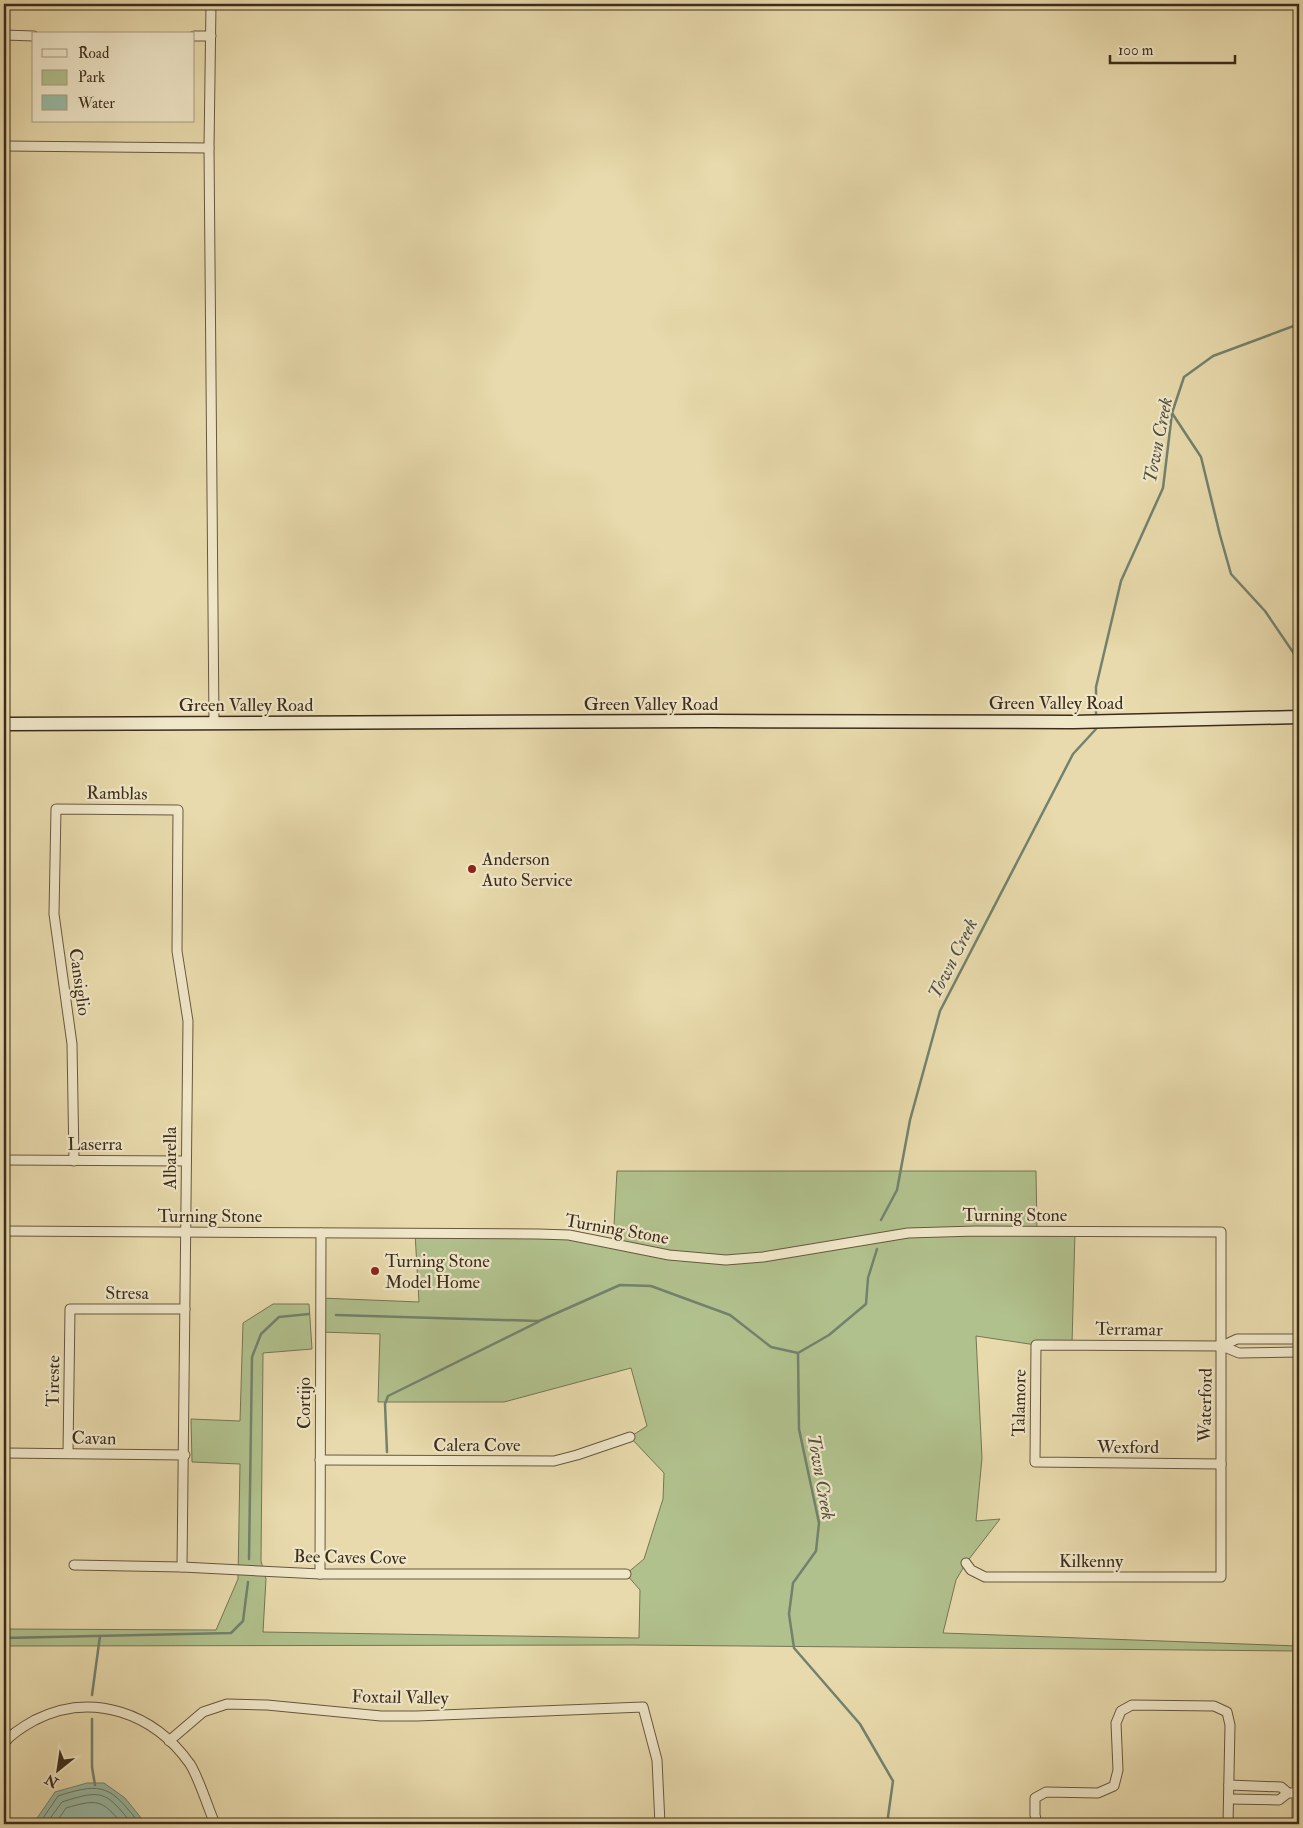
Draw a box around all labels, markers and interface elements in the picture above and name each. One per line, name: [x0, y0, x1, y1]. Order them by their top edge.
legend: [32, 32, 195, 122]
scale bar: [1110, 32, 1236, 64]
text: 100 m: [1118, 41, 1154, 60]
text: Road: [78, 44, 110, 63]
text: Park: [78, 68, 105, 87]
text: Water: [77, 94, 115, 113]
water label: Town Creek: [1138, 395, 1178, 485]
street label: Green Valley Road: [989, 692, 1123, 715]
street label: Green Valley Road: [584, 693, 718, 716]
street label: Green Valley Road: [179, 694, 313, 717]
street label: Ramblas: [86, 781, 148, 806]
place label: Anderson Auto Service: [481, 848, 573, 892]
marker: Anderson Auto Service: [466, 863, 478, 875]
water label: Town Creek: [923, 914, 983, 1002]
street label: Cansiglio: [63, 947, 96, 1017]
street label: Albarella: [159, 1126, 182, 1191]
street label: Laserra: [68, 1133, 123, 1156]
street label: Turning Stone: [963, 1204, 1068, 1227]
street label: Turning Stone: [158, 1205, 263, 1228]
street label: Turning Stone: [563, 1209, 671, 1250]
place label: Turning Stone Model Home: [385, 1250, 490, 1294]
marker: Turning Stone Model Home: [369, 1265, 381, 1277]
street label: Stresa: [105, 1282, 149, 1305]
street label: Terramar: [1095, 1317, 1163, 1342]
street label: Tireste: [42, 1355, 65, 1407]
street label: Waterford: [1193, 1368, 1218, 1443]
street label: Talamore: [1007, 1369, 1032, 1437]
street label: Cortijo: [293, 1377, 316, 1429]
street label: Cavan: [71, 1427, 116, 1450]
water label: Town Creek: [802, 1432, 840, 1522]
street label: Calera Cove: [433, 1434, 521, 1457]
street label: Wexford: [1096, 1436, 1159, 1459]
street label: Bee Caves Cove: [293, 1545, 407, 1570]
street label: Kilkenny: [1059, 1550, 1124, 1573]
street label: Foxtail Valley: [351, 1685, 450, 1710]
north arrow: [32, 1746, 82, 1796]
text: N: [42, 1770, 62, 1792]

